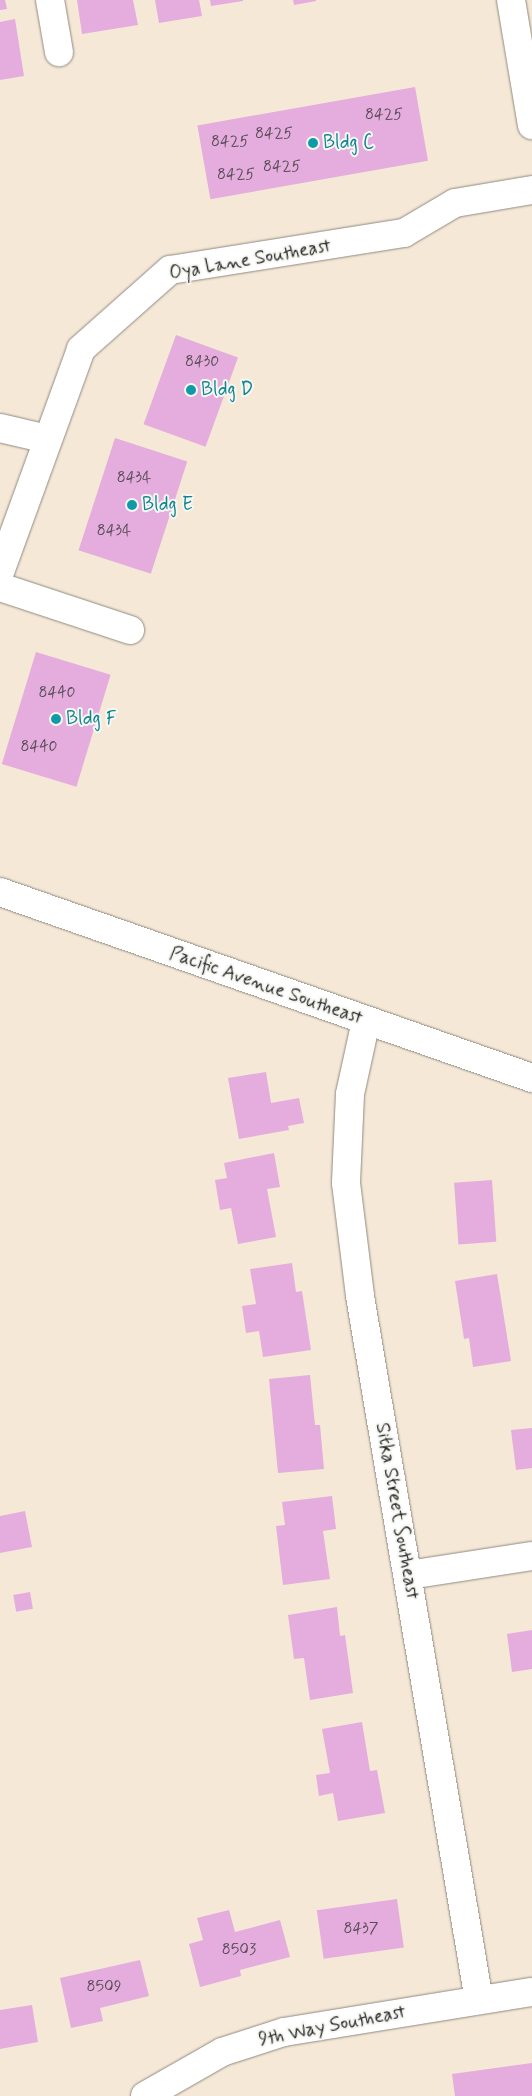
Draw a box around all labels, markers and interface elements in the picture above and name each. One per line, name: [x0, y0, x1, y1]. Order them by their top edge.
house number: 8425: [365, 105, 403, 125]
house number: 8425: [255, 124, 293, 144]
house number: 8425: [211, 132, 249, 152]
place label: Bldg C: [323, 132, 376, 154]
marker: Bldg C: [307, 137, 319, 149]
house number: 8425: [263, 157, 301, 177]
house number: 8425: [217, 165, 255, 185]
street label: Oya Lane Southeast: [172, 235, 328, 285]
house number: 8430: [185, 352, 219, 372]
place label: Bldg D: [201, 379, 254, 401]
marker: Bldg D: [185, 384, 197, 396]
house number: 8434: [117, 468, 151, 488]
place label: Bldg E: [142, 494, 193, 516]
marker: Bldg E: [126, 499, 138, 511]
house number: 8434: [97, 521, 131, 541]
house number: 8440: [38, 683, 76, 703]
place label: Bldg F: [66, 708, 116, 730]
marker: Bldg F: [50, 713, 62, 725]
house number: 8440: [20, 737, 58, 757]
street label: Pacific Avenue Southeast: [171, 944, 361, 1028]
street label: Sitka Street Southeast: [370, 1421, 424, 1601]
house number: 8437: [344, 1919, 378, 1939]
house number: 8503: [222, 1940, 256, 1960]
house number: 8509: [86, 1977, 122, 1997]
street label: 9th Way Southeast: [258, 2001, 406, 2051]

